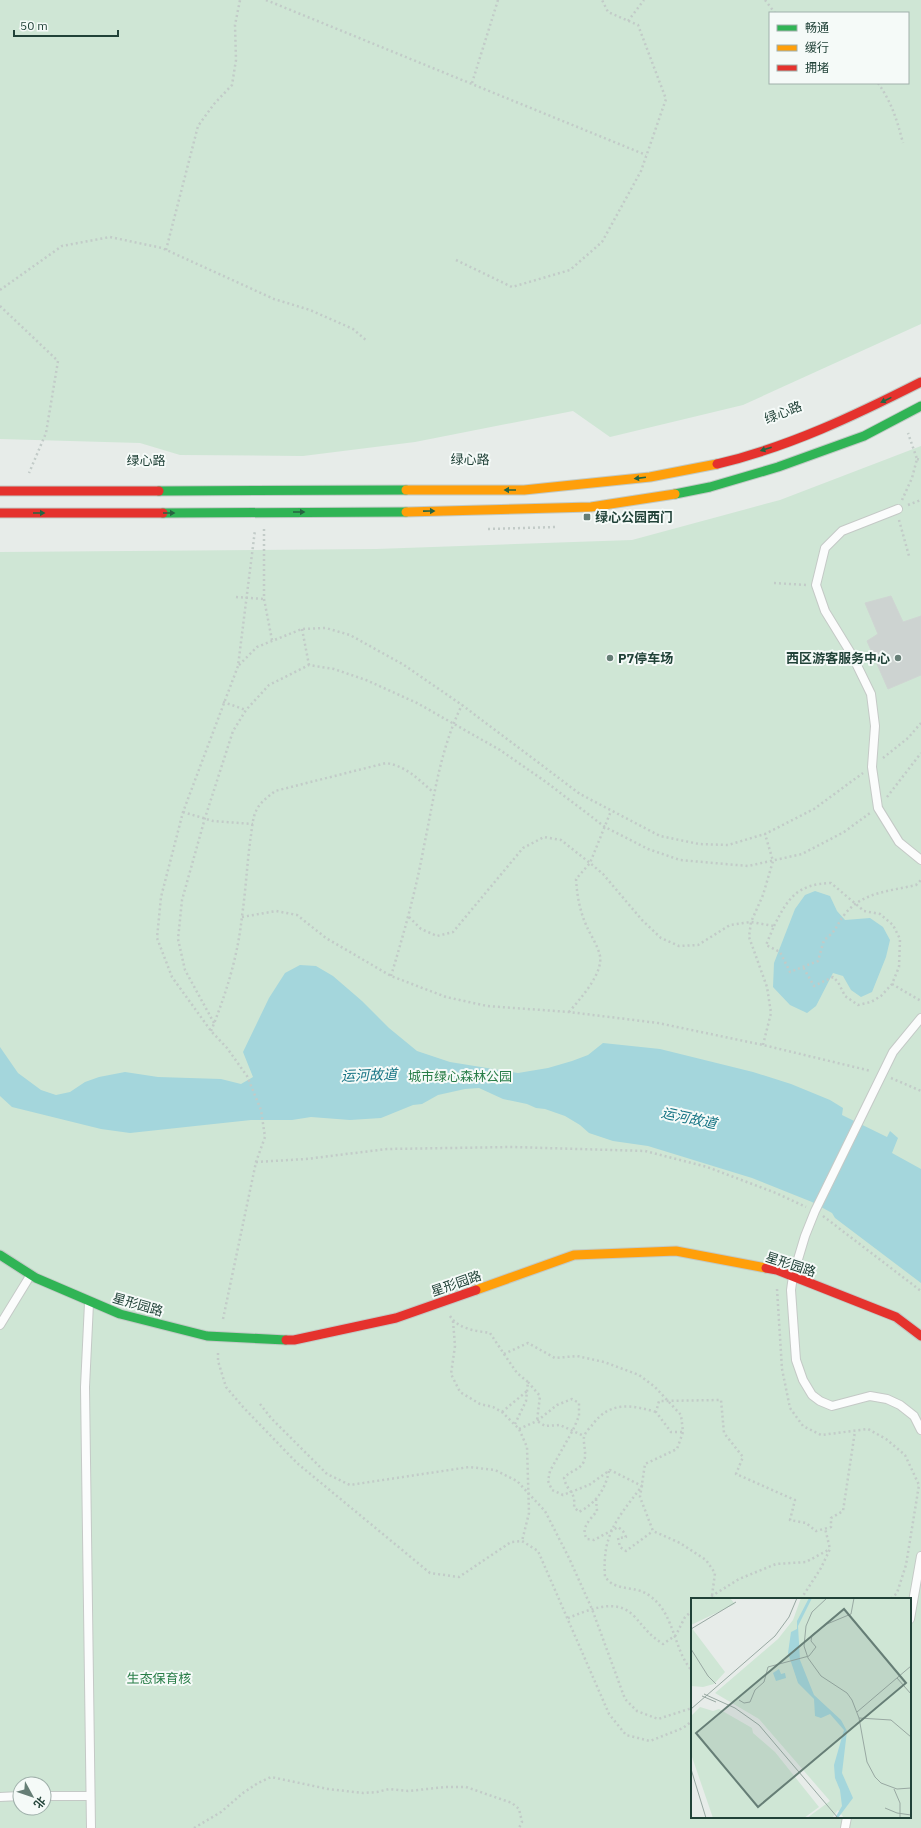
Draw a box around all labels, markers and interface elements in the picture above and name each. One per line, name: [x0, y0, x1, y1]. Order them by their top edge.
scale bar: [14, 12, 118, 38]
legend: [769, 12, 909, 84]
text: 50 m: [20, 18, 48, 33]
text: 畅通: [805, 20, 829, 35]
text: 缓行: [805, 40, 829, 55]
text: 拥堵: [805, 60, 829, 75]
one-way arrow: [880, 397, 892, 403]
street label: 绿心路: [762, 398, 804, 427]
one-way arrow: [760, 446, 772, 452]
street label: 绿心路: [450, 451, 490, 468]
street label: 绿心路: [126, 452, 166, 469]
one-way arrow: [633, 475, 646, 481]
one-way arrow: [503, 487, 516, 493]
one-way arrow: [423, 508, 436, 514]
one-way arrow: [293, 509, 306, 515]
place label: 绿心公园西门: [595, 509, 673, 526]
one-way arrow: [33, 510, 46, 516]
one-way arrow: [163, 510, 176, 516]
marker: 绿心公园西门: [582, 512, 592, 522]
place label: P7停车场: [618, 650, 673, 667]
place label: 西区游客服务中心: [786, 650, 890, 667]
marker: P7停车场: [605, 653, 615, 663]
marker: 西区游客服务中心: [893, 653, 903, 663]
water label: 运河故道: [341, 1065, 399, 1085]
park label: 城市绿心森林公园: [408, 1068, 512, 1085]
water label: 运河故道: [660, 1103, 720, 1133]
street label: 星形园路: [763, 1248, 818, 1281]
street label: 星形园路: [429, 1267, 484, 1300]
street label: 星形园路: [111, 1289, 165, 1320]
inset map: [691, 1598, 911, 1818]
park label: 生态保育核: [126, 1670, 192, 1687]
north arrow: [12, 1776, 52, 1816]
text: 北: [31, 1794, 49, 1811]

